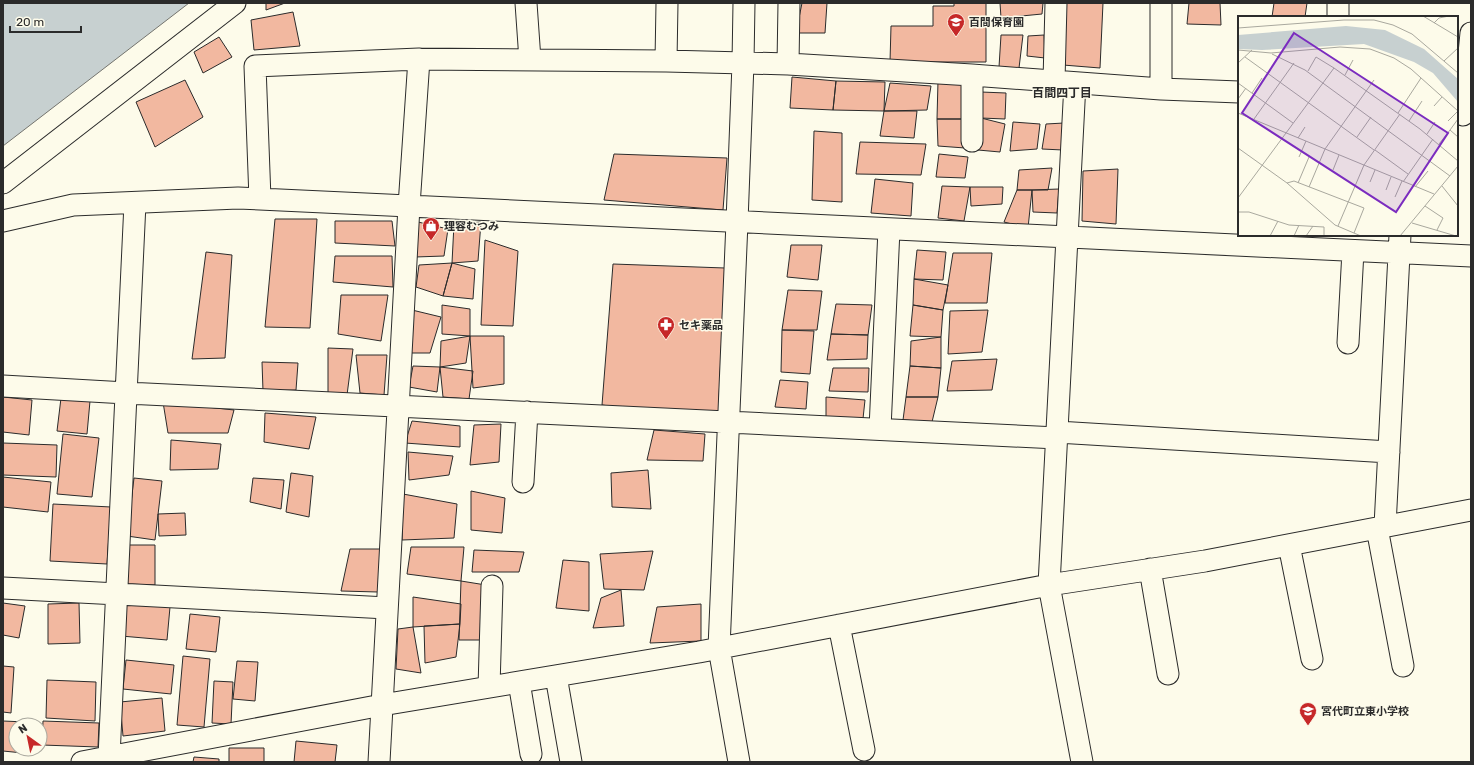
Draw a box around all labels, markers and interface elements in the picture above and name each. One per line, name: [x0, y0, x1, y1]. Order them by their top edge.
scale bar: [10, 8, 81, 34]
school or university icon: 百間保育園: [946, 12, 966, 37]
text: 20 m: [16, 15, 44, 29]
place label: 百間保育園: [969, 16, 1024, 29]
inset map: [1238, 16, 1458, 236]
district label: 百間四丁目: [1032, 86, 1092, 100]
shop icon: 理容むつみ: [421, 216, 441, 241]
place label: 理容むつみ: [444, 220, 499, 233]
pharmacy icon: セキ薬品: [656, 315, 676, 340]
place label: セキ薬品: [679, 319, 723, 332]
school or university icon: 宮代町立東小学校: [1298, 701, 1318, 726]
place label: 宮代町立東小学校: [1321, 705, 1409, 718]
north arrow: [8, 717, 48, 757]
text: N: [16, 721, 30, 737]

